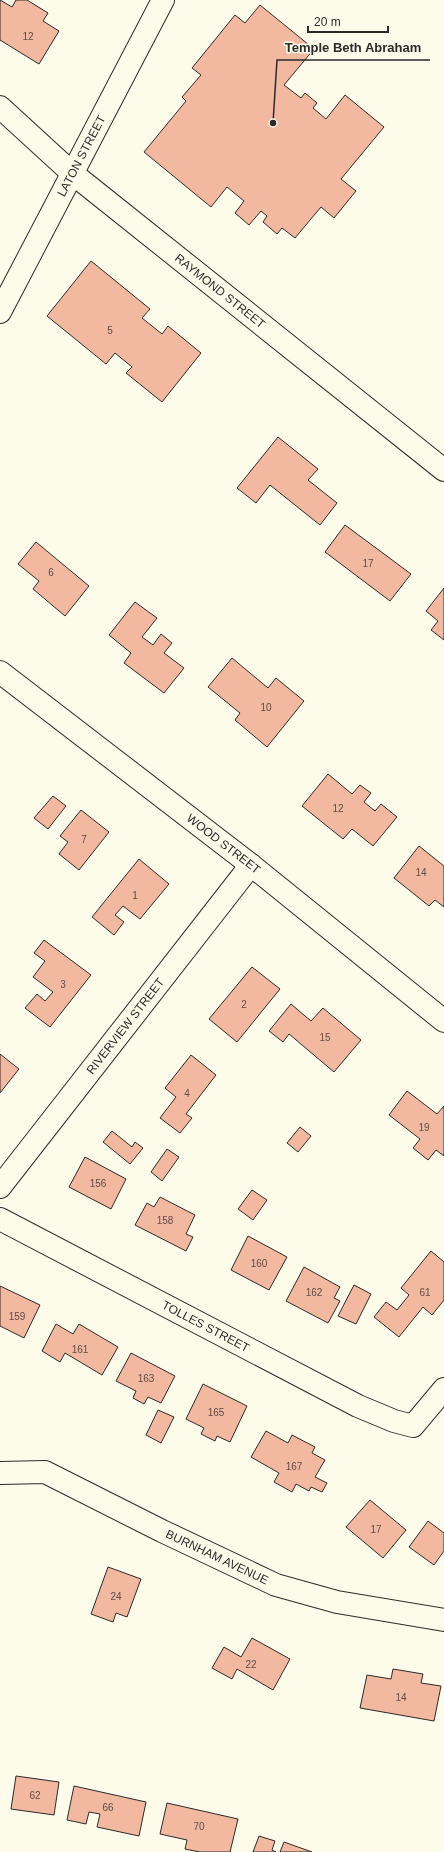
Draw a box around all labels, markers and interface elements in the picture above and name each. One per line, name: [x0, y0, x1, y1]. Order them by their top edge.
scale bar: [308, 8, 388, 34]
text: 20 m: [314, 15, 341, 29]
house number: 12: [22, 31, 34, 42]
callout: Temple Beth Abraham: [277, 35, 430, 60]
text: Temple Beth Abraham: [285, 40, 421, 55]
street label: LATON STREET: [55, 112, 109, 199]
street label: RAYMOND STREET: [172, 251, 268, 332]
house number: 5: [107, 325, 113, 336]
house number: 17: [362, 558, 374, 569]
house number: 6: [48, 567, 54, 578]
house number: 10: [260, 702, 272, 713]
house number: 12: [332, 803, 344, 814]
street label: WOOD STREET: [184, 811, 264, 877]
house number: 7: [81, 834, 87, 845]
house number: 14: [415, 867, 427, 878]
house number: 1: [132, 890, 138, 901]
street label: RIVERVIEW STREET: [84, 975, 168, 1077]
house number: 3: [60, 979, 66, 990]
house number: 2: [241, 999, 247, 1010]
house number: 15: [319, 1032, 331, 1043]
house number: 4: [184, 1088, 190, 1099]
house number: 19: [418, 1122, 430, 1133]
house number: 156: [90, 1178, 107, 1189]
house number: 158: [157, 1215, 174, 1226]
house number: 160: [251, 1258, 268, 1269]
house number: 162: [306, 1287, 323, 1298]
house number: 61: [419, 1287, 431, 1298]
street label: TOLLES STREET: [160, 1298, 252, 1355]
house number: 159: [9, 1311, 26, 1322]
house number: 161: [72, 1344, 89, 1355]
house number: 163: [138, 1373, 155, 1384]
house number: 165: [208, 1407, 225, 1418]
house number: 167: [286, 1461, 303, 1472]
house number: 17: [370, 1524, 382, 1535]
street label: BURNHAM AVENUE: [164, 1527, 271, 1587]
house number: 24: [110, 1591, 122, 1602]
house number: 22: [245, 1659, 257, 1670]
house number: 14: [395, 1692, 407, 1703]
house number: 62: [29, 1790, 41, 1801]
house number: 66: [102, 1802, 114, 1813]
house number: 70: [193, 1821, 205, 1832]

